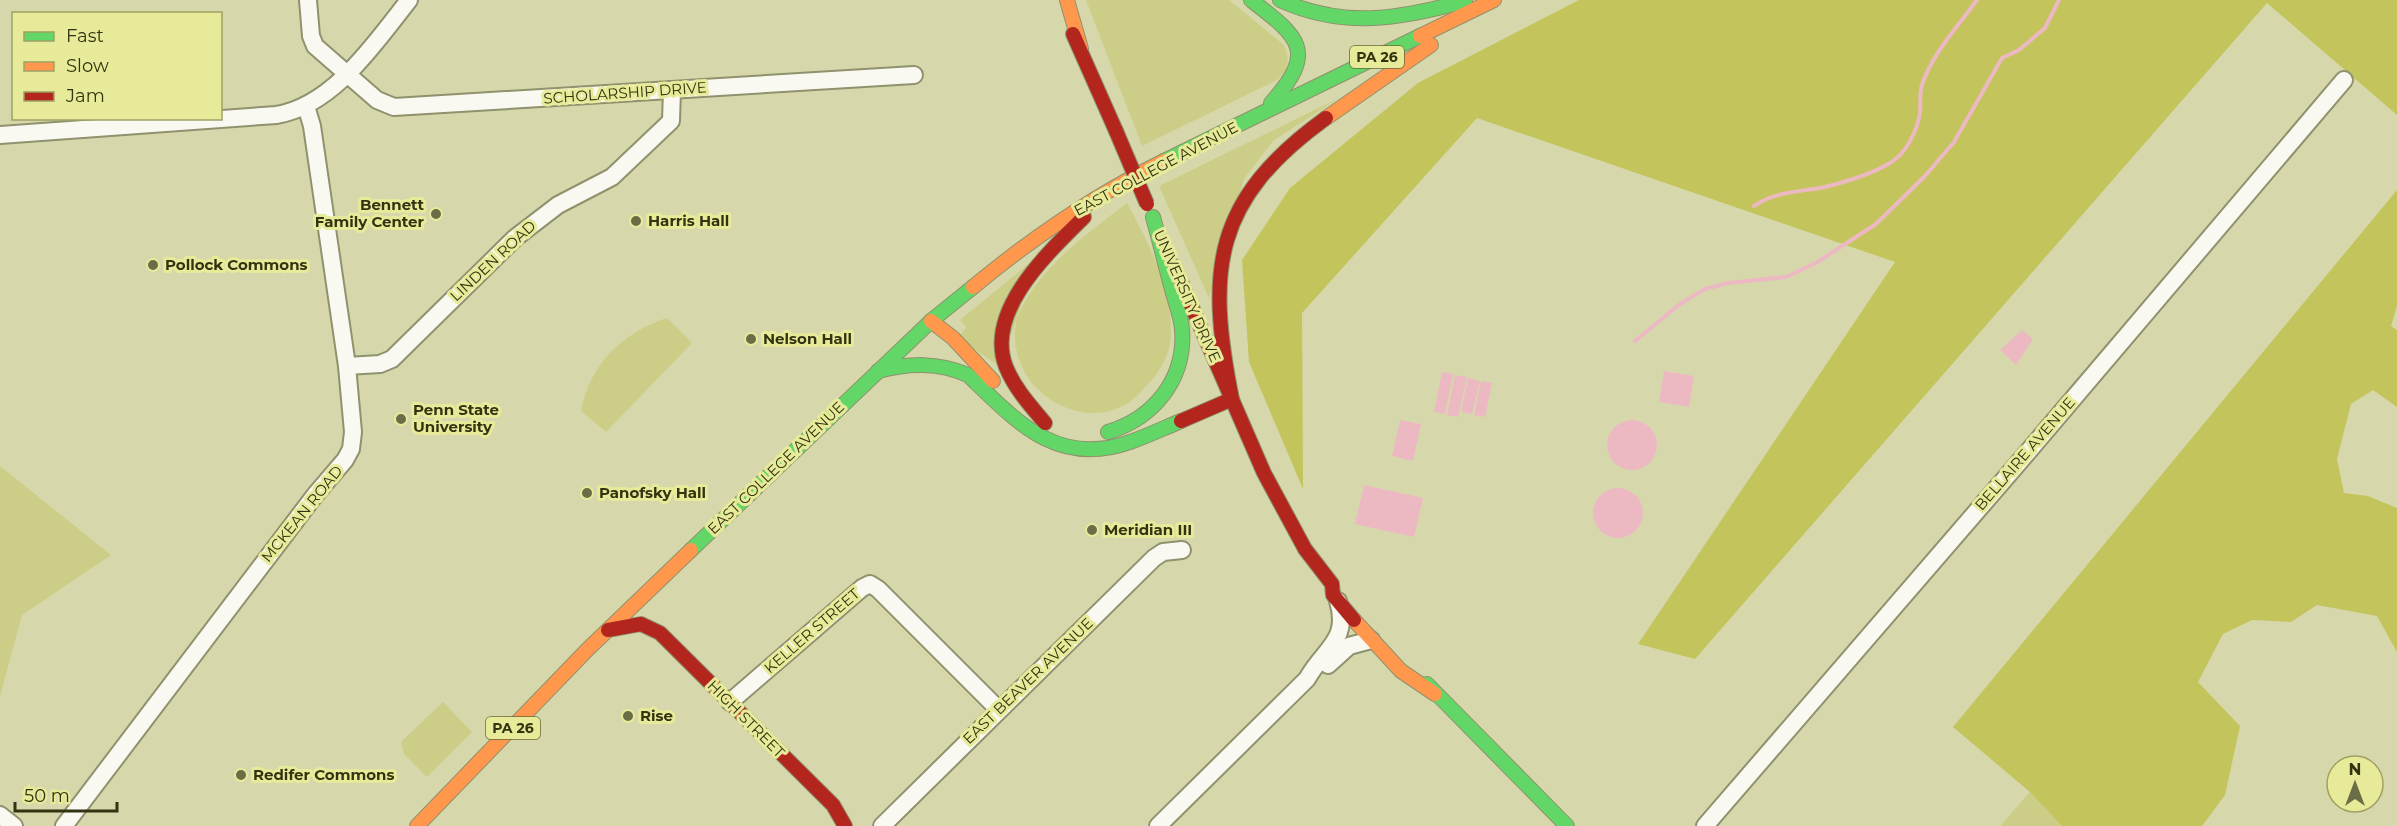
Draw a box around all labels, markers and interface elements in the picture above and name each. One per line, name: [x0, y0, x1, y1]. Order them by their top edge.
legend: [12, 12, 222, 120]
text: Fast: [66, 25, 104, 47]
road number: PA 26: [1350, 46, 1404, 68]
text: Slow: [66, 55, 109, 77]
street label: SCHOLARSHIP DRIVE: [543, 77, 707, 108]
text: Jam: [65, 85, 105, 107]
street label: EAST COLLEGE AVENUE: [1071, 117, 1241, 220]
place label: Bennett Family Center: [315, 195, 425, 231]
marker: Bennett Family Center: [429, 207, 443, 221]
place label: Harris Hall: [648, 211, 729, 230]
marker: Harris Hall: [629, 214, 643, 228]
street label: LINDEN ROAD: [446, 216, 540, 305]
street label: UNIVERSITY DRIVE: [1150, 227, 1225, 365]
place label: Pollock Commons: [165, 255, 307, 274]
marker: Pollock Commons: [146, 258, 160, 272]
place label: Nelson Hall: [763, 329, 852, 348]
marker: Nelson Hall: [744, 332, 758, 346]
street label: BELLAIRE AVENUE: [1970, 393, 2079, 514]
street label: EAST COLLEGE AVENUE: [703, 397, 848, 538]
place label: Penn State University: [413, 400, 499, 436]
marker: Penn State University: [394, 412, 408, 426]
street label: MCKEAN ROAD: [257, 461, 346, 566]
place label: Panofsky Hall: [599, 483, 706, 502]
marker: Panofsky Hall: [580, 486, 594, 500]
place label: Meridian III: [1104, 520, 1192, 539]
marker: Meridian III: [1085, 523, 1099, 537]
street label: KELLER STREET: [760, 584, 864, 677]
street label: EAST BEAVER AVENUE: [959, 614, 1097, 748]
street label: HIGH STREET: [704, 676, 789, 762]
place label: Rise: [640, 706, 673, 725]
marker: Rise: [621, 709, 635, 723]
road number: PA 26: [486, 717, 540, 739]
north arrow: [2325, 754, 2385, 814]
text: N: [2349, 760, 2361, 779]
place label: Redifer Commons: [253, 765, 394, 784]
marker: Redifer Commons: [234, 768, 248, 782]
scale bar: [15, 775, 117, 813]
text: 50 m: [24, 785, 70, 807]

